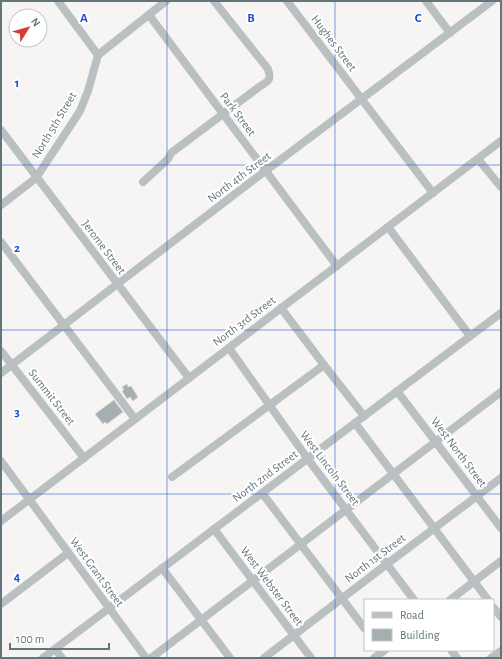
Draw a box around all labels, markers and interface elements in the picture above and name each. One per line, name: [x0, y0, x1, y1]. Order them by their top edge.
north arrow: [8, 8, 48, 48]
text: A: [80, 12, 88, 25]
text: B: [247, 12, 255, 25]
text: C: [415, 12, 422, 25]
street label: Hughes Street: [309, 13, 359, 73]
text: N: [29, 16, 42, 29]
text: 1: [15, 77, 19, 90]
street label: North 5th Street: [30, 90, 79, 160]
street label: Park Street: [218, 90, 258, 138]
street label: North 4th Street: [205, 149, 273, 205]
street label: Jerome Street: [80, 218, 128, 276]
text: 2: [14, 242, 20, 255]
street label: North 3rd Street: [210, 294, 278, 348]
street label: Summit Street: [26, 367, 78, 427]
text: 3: [14, 406, 20, 419]
street label: West North Street: [429, 415, 489, 489]
street label: West Lincoln Street: [298, 428, 362, 508]
street label: North 2nd Street: [230, 448, 300, 504]
street label: North 1st Street: [343, 531, 408, 585]
street label: West Grant Street: [68, 535, 126, 609]
street label: West Webster Street: [238, 544, 306, 628]
text: 4: [14, 571, 21, 584]
legend: [364, 599, 494, 651]
text: Road: [400, 609, 424, 621]
scale bar: [10, 625, 109, 651]
text: Building: [400, 629, 440, 641]
text: 100 m: [16, 633, 44, 645]

